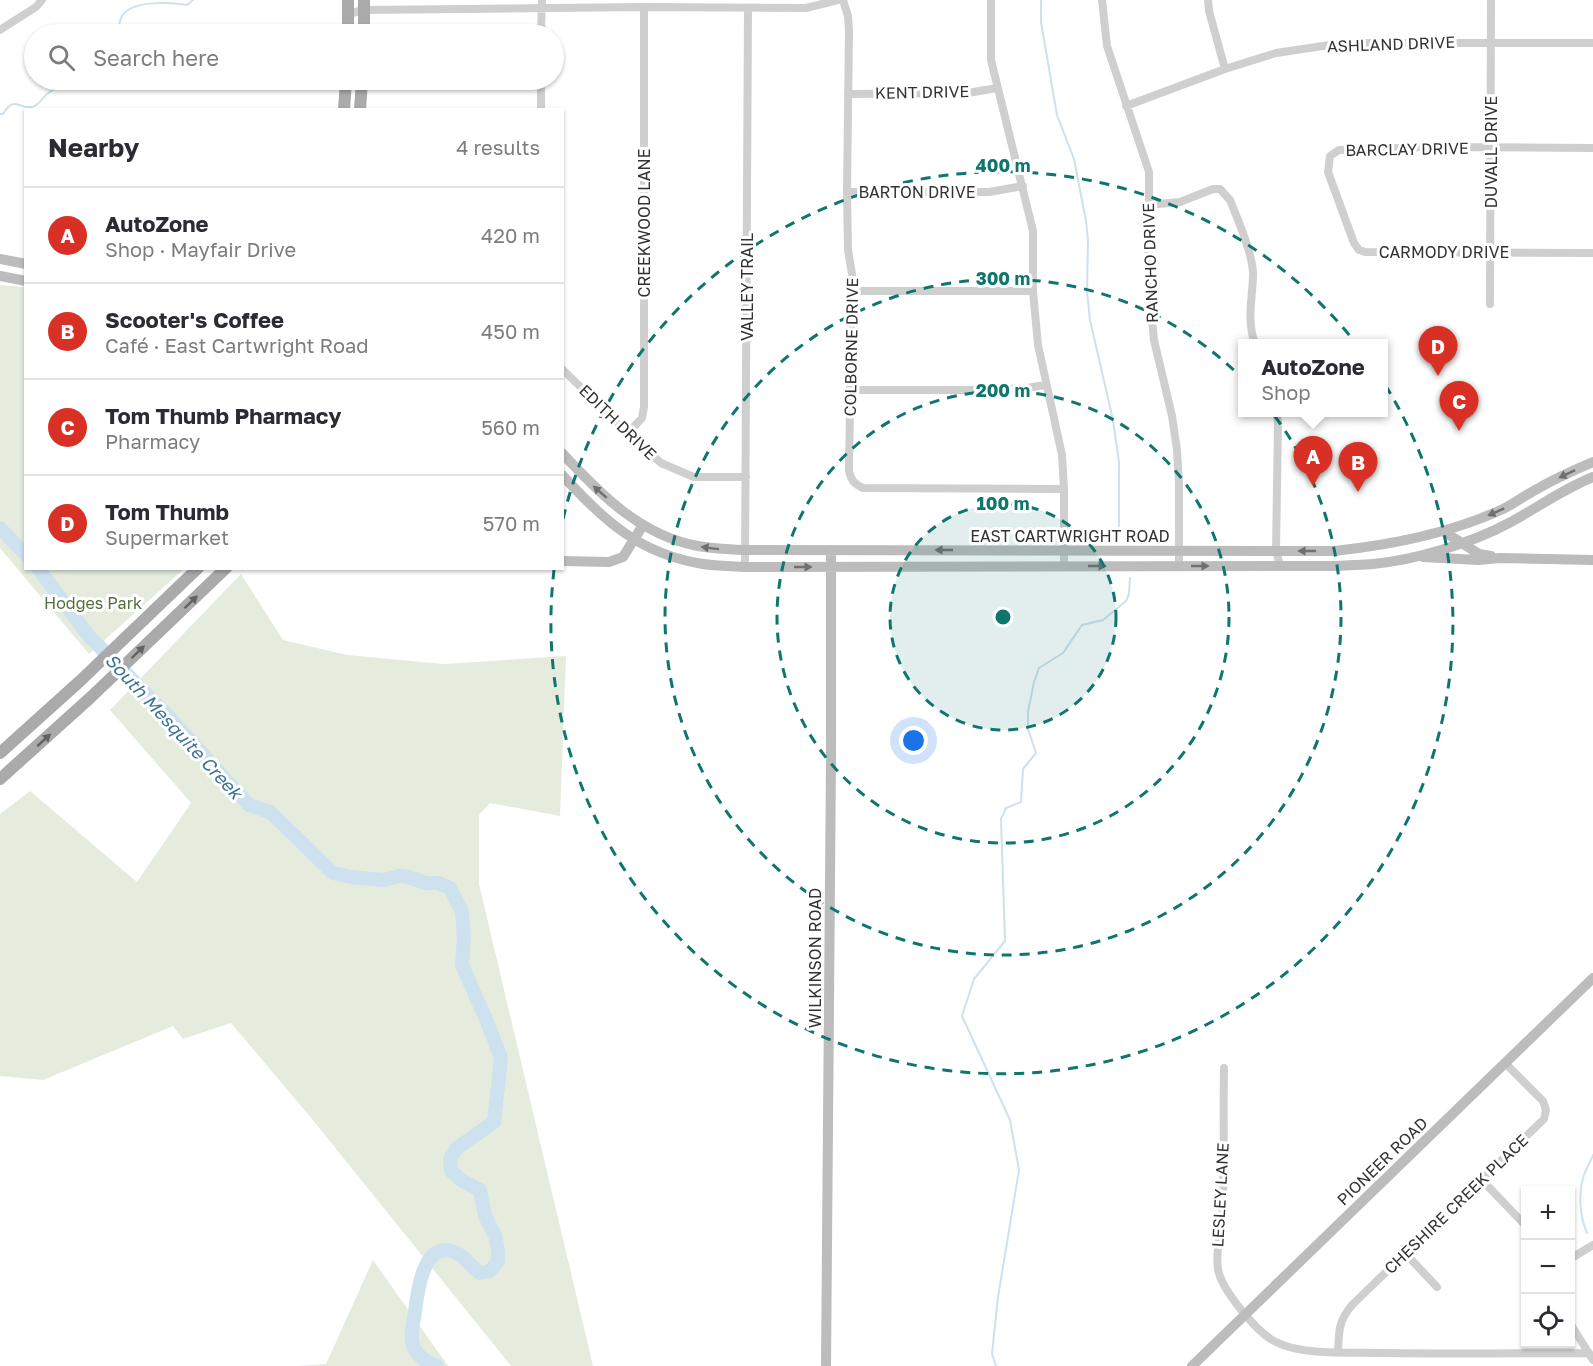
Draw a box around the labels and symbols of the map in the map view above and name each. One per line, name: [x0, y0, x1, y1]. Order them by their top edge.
street label: ASHLAND DRIVE: [1327, 32, 1455, 56]
street label: KENT DRIVE: [875, 81, 969, 103]
street label: DUVALL DRIVE: [1481, 96, 1501, 208]
street label: BARCLAY DRIVE: [1345, 138, 1469, 160]
street label: CREEKWOOD LANE: [634, 149, 654, 297]
text: 400 m: [976, 154, 1030, 176]
street label: BARTON DRIVE: [858, 182, 976, 202]
street label: RANCHO DRIVE: [1138, 203, 1162, 323]
street label: VALLEY TRAIL: [737, 233, 757, 341]
street label: CARMODY DRIVE: [1379, 242, 1509, 262]
text: 300 m: [976, 267, 1030, 289]
street label: COLBORNE DRIVE: [840, 277, 862, 417]
pin: D: [1418, 326, 1458, 376]
text: 200 m: [976, 379, 1030, 401]
street label: EDITH DRIVE: [575, 380, 661, 464]
pin: C: [1440, 382, 1478, 431]
pin: A: [1294, 436, 1332, 486]
pin: B: [1338, 442, 1378, 492]
one-way arrow: [1559, 469, 1576, 478]
one-way arrow: [593, 486, 608, 499]
text: 100 m: [977, 492, 1029, 514]
one-way arrow: [1487, 507, 1505, 517]
street label: EAST CARTWRIGHT ROAD: [970, 526, 1170, 546]
one-way arrow: [700, 543, 719, 552]
one-way arrow: [934, 545, 953, 555]
one-way arrow: [1297, 546, 1316, 556]
one-way arrow: [1087, 561, 1106, 571]
one-way arrow: [1191, 561, 1210, 571]
one-way arrow: [794, 562, 813, 572]
park label: Hodges Park: [44, 593, 142, 613]
one-way arrow: [183, 595, 197, 609]
centre of rings: [993, 607, 1013, 627]
one-way arrow: [130, 646, 145, 659]
water label: South Mesquite Creek: [101, 649, 248, 804]
your location: [899, 726, 928, 755]
one-way arrow: [36, 733, 51, 747]
street label: WILKINSON ROAD: [805, 888, 825, 1028]
street label: PIONEER ROAD: [1333, 1113, 1431, 1209]
street label: CHESHIRE CREEK PLACE: [1380, 1130, 1532, 1278]
street label: LESLEY LANE: [1207, 1142, 1233, 1248]

